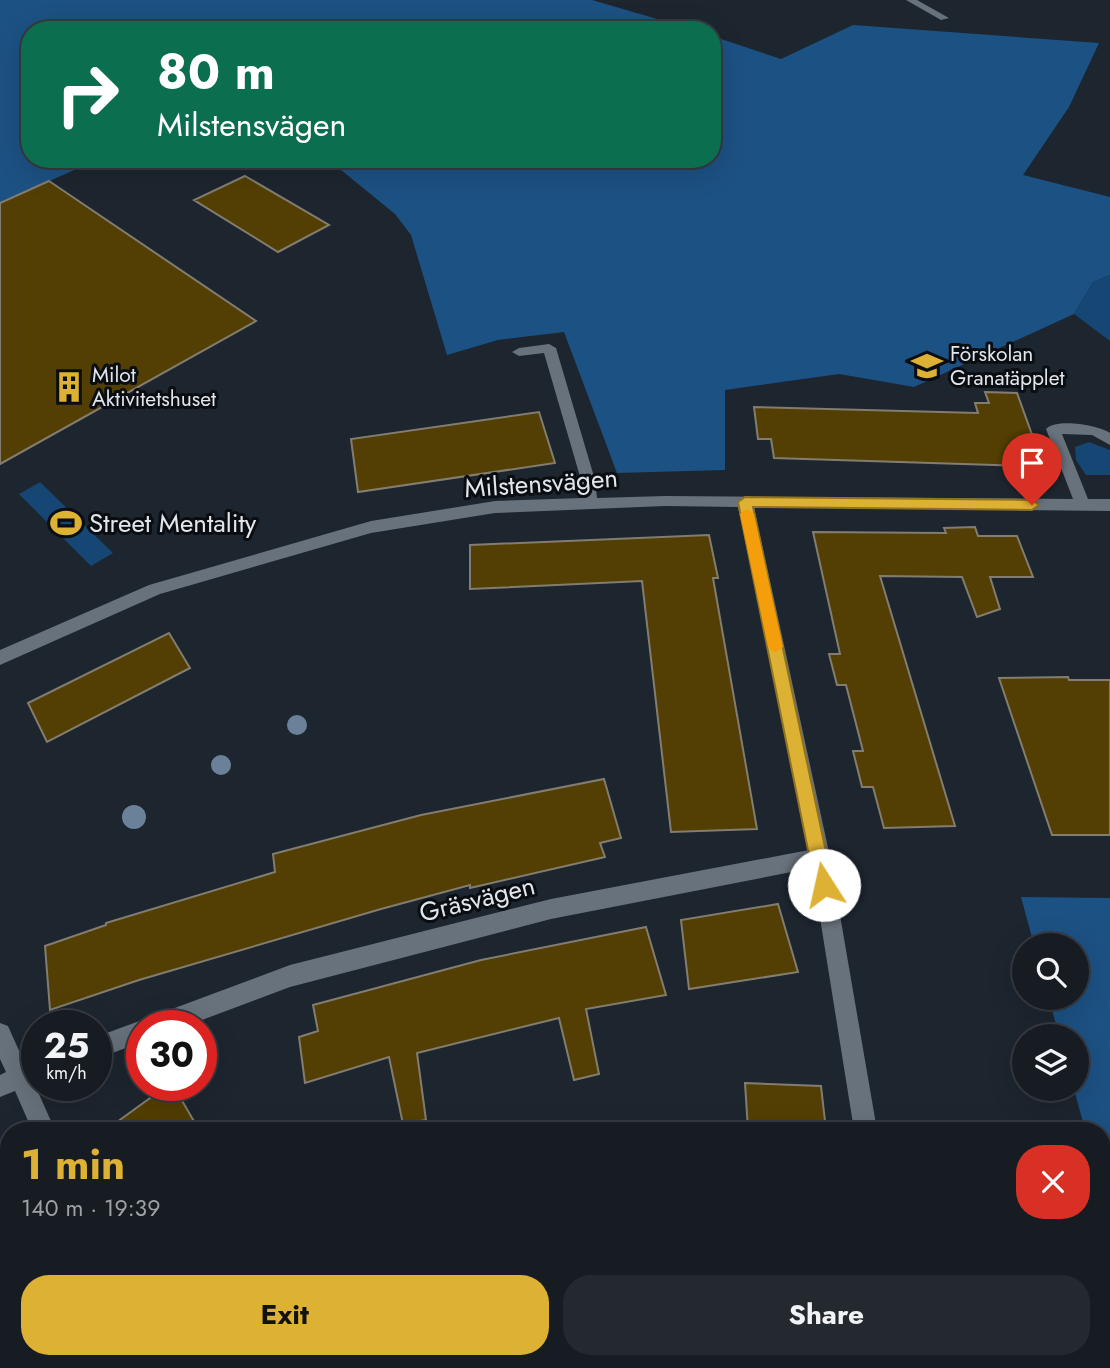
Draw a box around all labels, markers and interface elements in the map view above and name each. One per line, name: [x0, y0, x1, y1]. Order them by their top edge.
text: 80 m: [157, 37, 275, 107]
icon: right: [42, 49, 133, 140]
text: Milstensvägen: [157, 102, 346, 148]
place label: Förskolan Granatäpplet: [950, 339, 1065, 393]
school or university icon: Förskolan Granatäpplet: [910, 349, 944, 383]
place label: Milot Aktivitetshuset: [92, 360, 216, 414]
building icon: Milot Aktivitetshuset: [52, 370, 86, 404]
pin: [1002, 433, 1062, 505]
icon: arrive: [1013, 444, 1051, 482]
street label: Milstensvägen: [463, 459, 619, 507]
place label: Street Mentality: [89, 504, 257, 542]
sports icon: Street Mentality: [49, 506, 83, 540]
position arrow: [787, 848, 861, 922]
street label: Gräsvägen: [415, 866, 539, 932]
map controls: [1012, 933, 1089, 1101]
button: search: [1012, 933, 1089, 1010]
speed limit sign: 30: [126, 1010, 217, 1101]
text: 25: [44, 1021, 89, 1071]
button: layers: [1012, 1024, 1089, 1101]
text: km/h: [46, 1060, 87, 1086]
text: 1 min: [21, 1134, 125, 1195]
button: close: [1016, 1145, 1090, 1219]
text: 140 m · 19:39: [21, 1191, 160, 1225]
button: Exit: [21, 1275, 549, 1355]
button: Share: [563, 1275, 1090, 1355]

